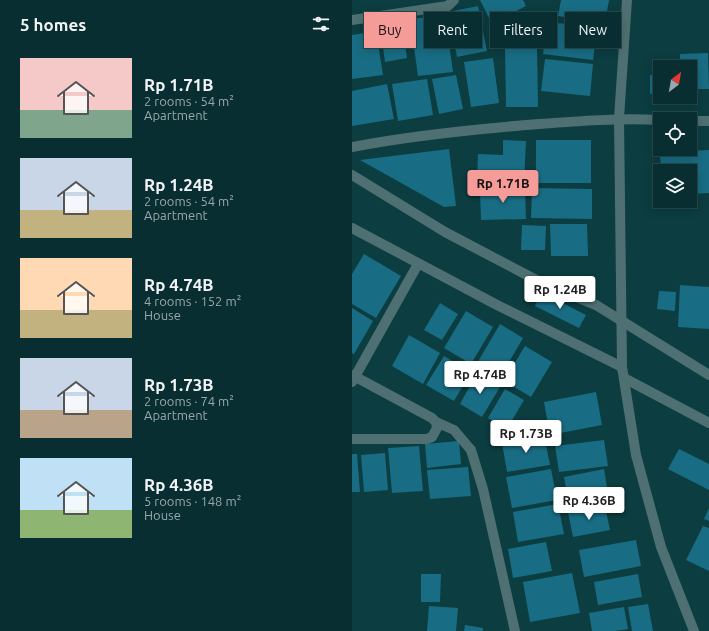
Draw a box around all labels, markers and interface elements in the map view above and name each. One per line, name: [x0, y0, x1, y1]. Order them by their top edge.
chip: Buy: [364, 12, 416, 48]
chip: Rent: [424, 12, 482, 48]
chip: Filters: [490, 12, 557, 48]
chip: New: [565, 12, 621, 48]
icon: filters: [310, 13, 332, 35]
text: 5 homes: [20, 15, 86, 34]
north arrow: [653, 60, 697, 104]
map controls: [653, 60, 697, 208]
icon: home: [52, 74, 100, 122]
text: Rp 1.71B: [144, 75, 214, 94]
text: 2 rooms · 54 m²: [144, 94, 234, 108]
text: Apartment: [144, 108, 208, 122]
button: locate: [653, 112, 697, 156]
button: layers: [653, 164, 697, 208]
pin: Rp 1.71B: [462, 170, 544, 204]
icon: home: [52, 174, 100, 222]
text: Rp 1.24B: [144, 175, 214, 194]
text: Rp 1.71B: [476, 176, 530, 190]
text: 2 rooms · 54 m²: [144, 194, 234, 208]
text: Apartment: [144, 208, 208, 222]
icon: home: [52, 274, 100, 322]
text: Rp 4.74B: [144, 275, 214, 294]
pin: Rp 1.24B: [519, 276, 601, 310]
text: Rp 1.24B: [533, 282, 587, 296]
text: 4 rooms · 152 m²: [144, 294, 241, 308]
text: House: [144, 308, 181, 322]
pin: Rp 4.74B: [439, 361, 521, 395]
text: Rp 4.74B: [453, 367, 507, 381]
icon: home: [52, 374, 100, 422]
text: Rp 1.73B: [144, 375, 214, 394]
text: 2 rooms · 74 m²: [144, 394, 234, 408]
text: Apartment: [144, 408, 208, 422]
pin: Rp 1.73B: [485, 420, 567, 454]
text: Rp 1.73B: [499, 426, 553, 440]
icon: home: [52, 474, 100, 522]
text: Rp 4.36B: [144, 475, 214, 494]
pin: Rp 4.36B: [548, 487, 630, 521]
text: Rp 4.36B: [562, 493, 616, 507]
text: 5 rooms · 148 m²: [144, 494, 241, 508]
text: House: [144, 508, 181, 522]

